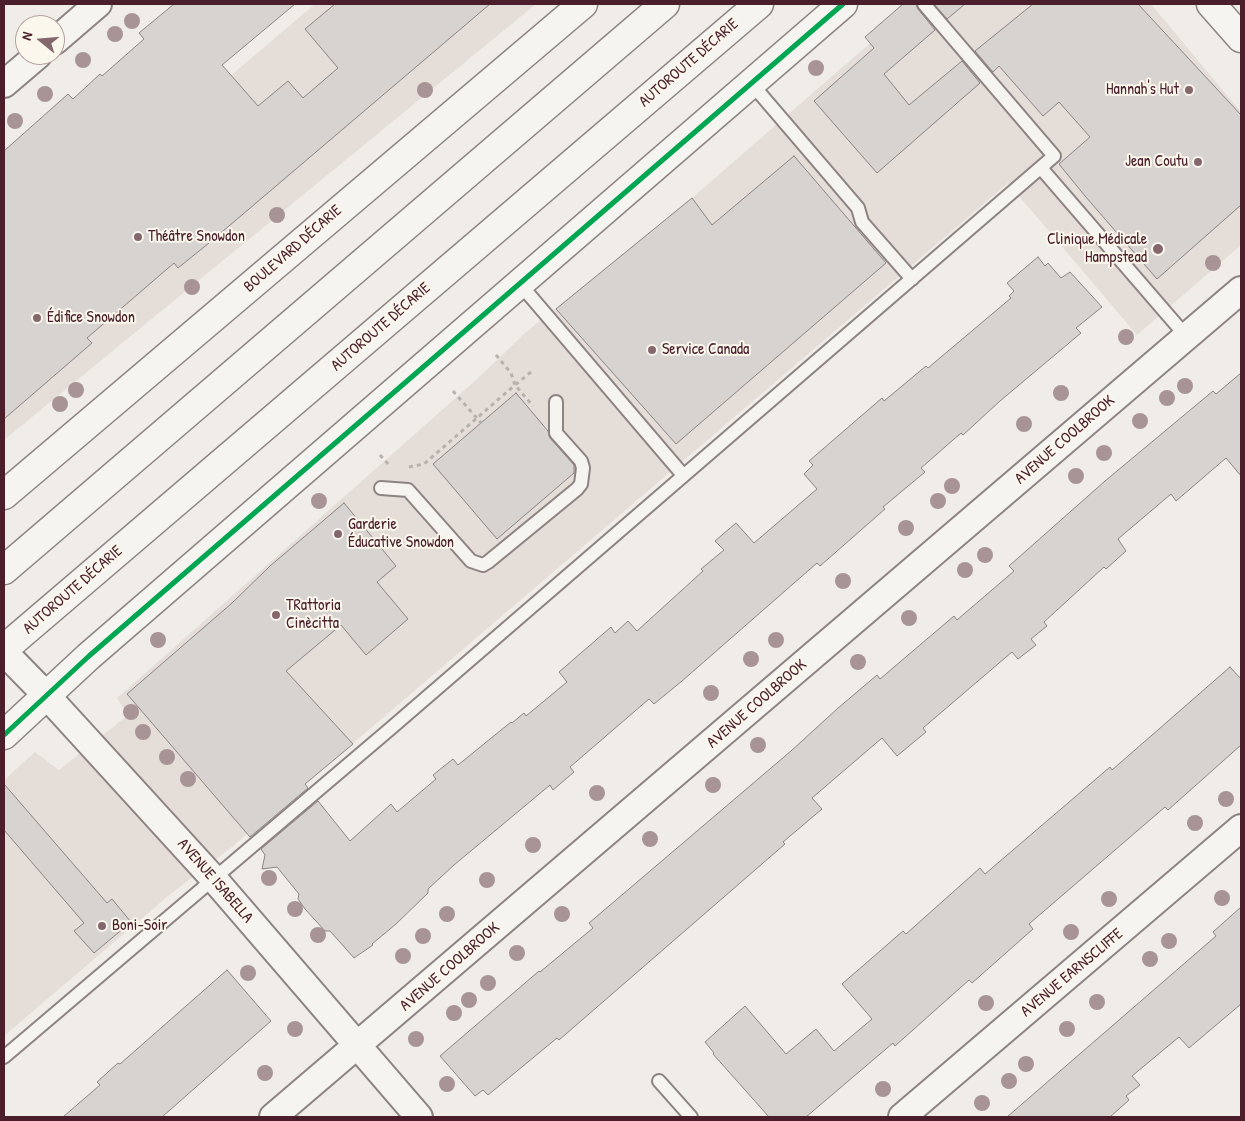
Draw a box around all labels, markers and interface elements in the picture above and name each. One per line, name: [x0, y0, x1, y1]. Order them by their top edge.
north arrow: [15, 15, 65, 65]
street label: AUTOROUTE DÉCARIE: [635, 15, 743, 111]
text: N: [16, 29, 36, 42]
place label: Hannah's Hut: [1106, 80, 1179, 100]
marker: Hannah's Hut: [1183, 84, 1195, 96]
place label: Jean Coutu: [1125, 152, 1188, 172]
marker: Jean Coutu: [1192, 156, 1204, 168]
street label: BOULEVARD DÉCARIE: [240, 201, 346, 297]
place label: Théâtre Snowdon: [148, 227, 245, 247]
place label: Clinique Médicale Hampstead: [1047, 230, 1147, 268]
marker: Théâtre Snowdon: [132, 231, 144, 243]
marker: Clinique Médicale Hampstead: [1151, 242, 1165, 256]
street label: AUTOROUTE DÉCARIE: [327, 279, 435, 375]
place label: Édifice Snowdon: [47, 308, 135, 328]
marker: Édifice Snowdon: [31, 312, 43, 324]
place label: Service Canada: [662, 340, 749, 360]
marker: Service Canada: [646, 344, 658, 356]
street label: AVENUE COOLBROOK: [1011, 391, 1119, 489]
place label: Garderie Éducative Snowdon: [348, 515, 454, 553]
marker: Garderie Éducative Snowdon: [332, 528, 344, 540]
street label: AUTOROUTE DÉCARIE: [19, 542, 127, 638]
place label: TRattoria Cinècitta: [286, 596, 340, 634]
marker: TRattoria Cinècitta: [270, 609, 282, 621]
street label: AVENUE COOLBROOK: [703, 655, 811, 753]
street label: AVENUE ISABELLA: [173, 835, 257, 927]
place label: Boni-Soir: [112, 916, 167, 936]
street label: AVENUE COOLBROOK: [396, 918, 504, 1016]
marker: Boni-Soir: [96, 920, 108, 932]
street label: AVENUE EARNSCLIFFE: [1017, 925, 1127, 1021]

